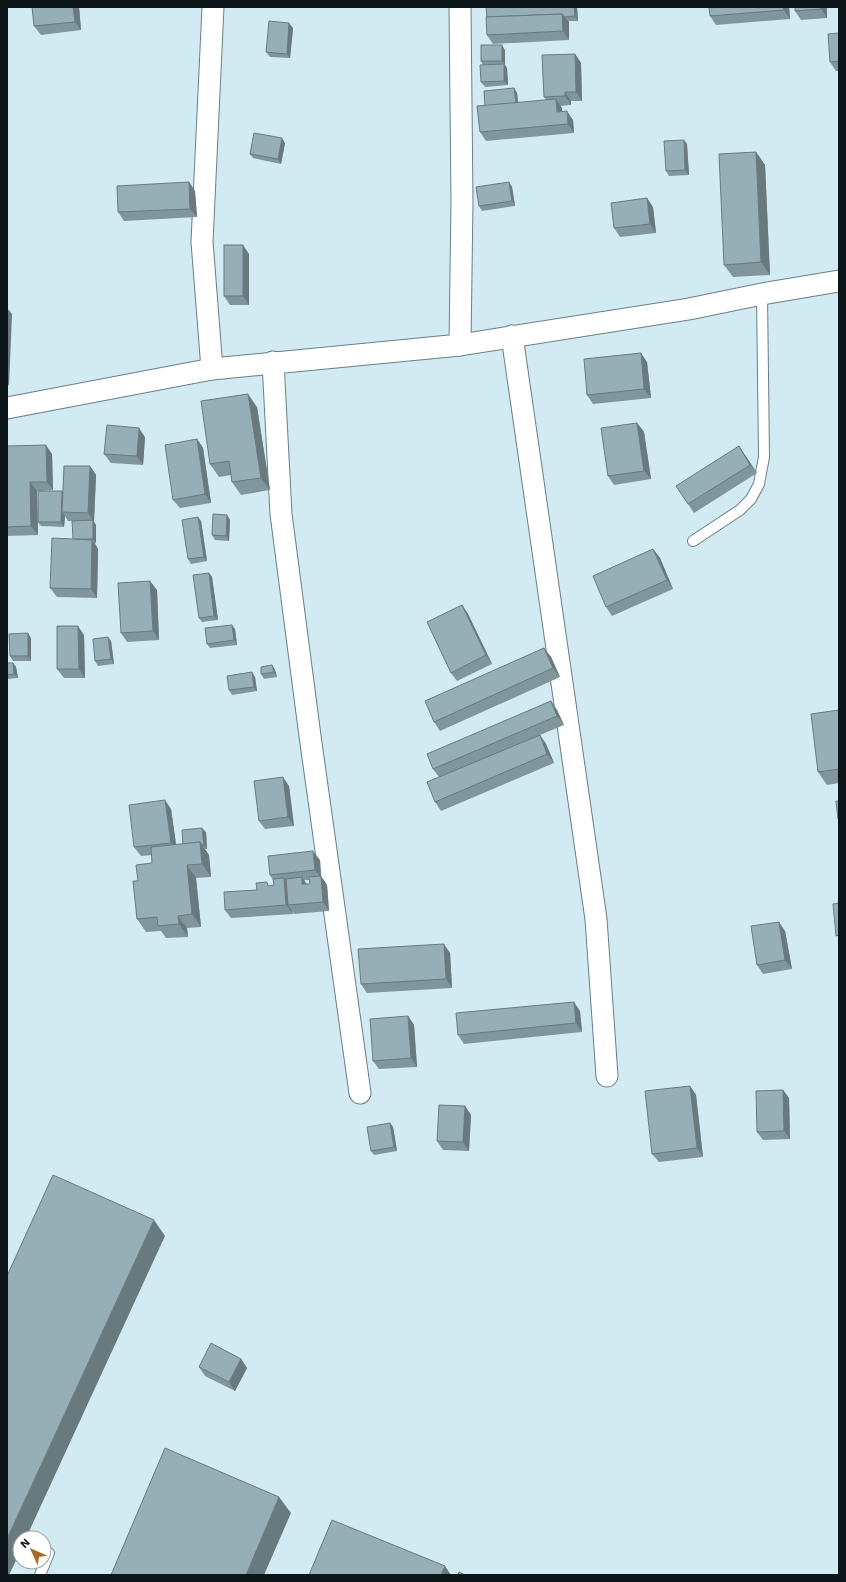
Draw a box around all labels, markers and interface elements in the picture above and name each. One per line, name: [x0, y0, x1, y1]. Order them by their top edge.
north arrow: [12, 1530, 52, 1570]
text: N: [18, 1536, 33, 1551]

